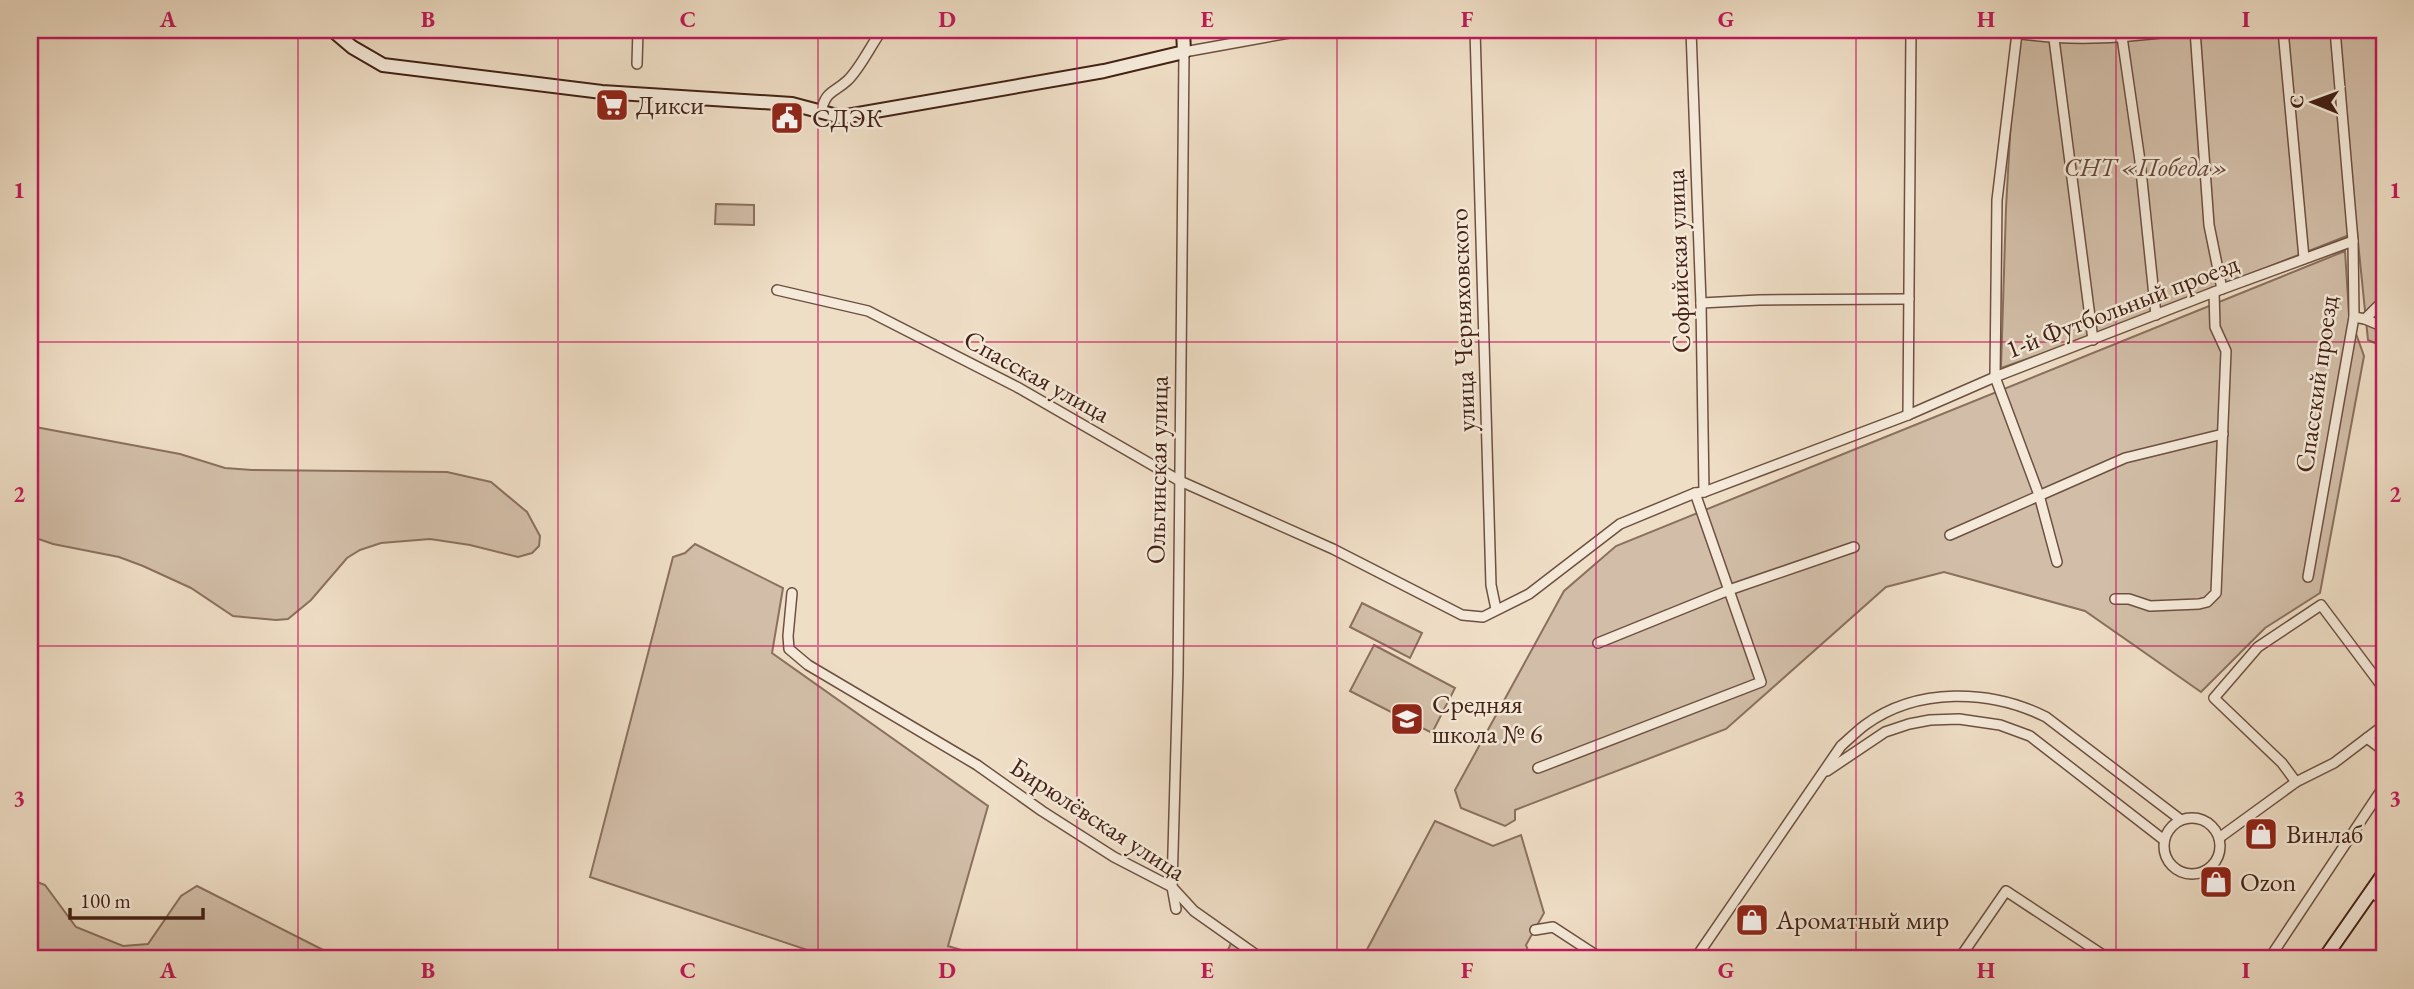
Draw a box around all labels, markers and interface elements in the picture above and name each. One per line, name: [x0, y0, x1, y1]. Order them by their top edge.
text: A: [159, 4, 177, 34]
text: B: [421, 4, 435, 34]
text: C: [680, 4, 696, 34]
text: D: [938, 4, 956, 34]
text: E: [1200, 4, 1214, 34]
text: F: [1461, 4, 1474, 34]
text: G: [1718, 4, 1734, 34]
text: H: [1977, 4, 1995, 34]
text: I: [2242, 4, 2250, 34]
north arrow: [2278, 66, 2348, 136]
supermarket icon: Дикси: [593, 86, 631, 124]
place label: Дикси: [636, 88, 704, 122]
text: С: [2284, 95, 2309, 109]
public building icon: СДЭК: [768, 99, 806, 137]
place label: СДЭК: [812, 101, 884, 135]
park label: СНТ «Победа»: [2064, 150, 2228, 184]
street label: Софийская улица: [1658, 168, 1698, 354]
text: 1: [13, 175, 25, 205]
text: 1: [2389, 175, 2401, 205]
street label: улица Черняховского: [1441, 208, 1483, 432]
street label: 1-й Футбольный проезд: [2001, 246, 2243, 366]
street label: Спасский проезд: [2287, 293, 2345, 475]
street label: Спасская улица: [958, 322, 1117, 430]
street label: Ольгинская улица: [1138, 375, 1176, 565]
text: 2: [13, 479, 25, 509]
text: 2: [2389, 479, 2401, 509]
place label: Средняя школа № 6: [1432, 687, 1542, 751]
school or university icon: Средняя школа № 6: [1388, 700, 1426, 738]
street label: Бирюлёвская улица: [1004, 750, 1193, 889]
text: 3: [13, 783, 25, 813]
text: 3: [2389, 783, 2401, 813]
shop icon: Винлаб: [2242, 815, 2280, 853]
place label: Винлаб: [2286, 817, 2363, 851]
shop icon: Ozon: [2197, 863, 2235, 901]
place label: Ozon: [2240, 865, 2297, 899]
scale bar: [70, 877, 203, 921]
text: 100 m: [80, 887, 131, 914]
shop icon: Ароматный мир: [1733, 901, 1771, 939]
place label: Ароматный мир: [1775, 903, 1949, 937]
text: A: [159, 955, 177, 985]
text: B: [421, 955, 435, 985]
text: C: [680, 955, 696, 985]
text: D: [938, 955, 956, 985]
text: E: [1200, 955, 1214, 985]
text: F: [1461, 955, 1474, 985]
text: G: [1718, 955, 1734, 985]
text: H: [1977, 955, 1995, 985]
text: I: [2242, 955, 2250, 985]

